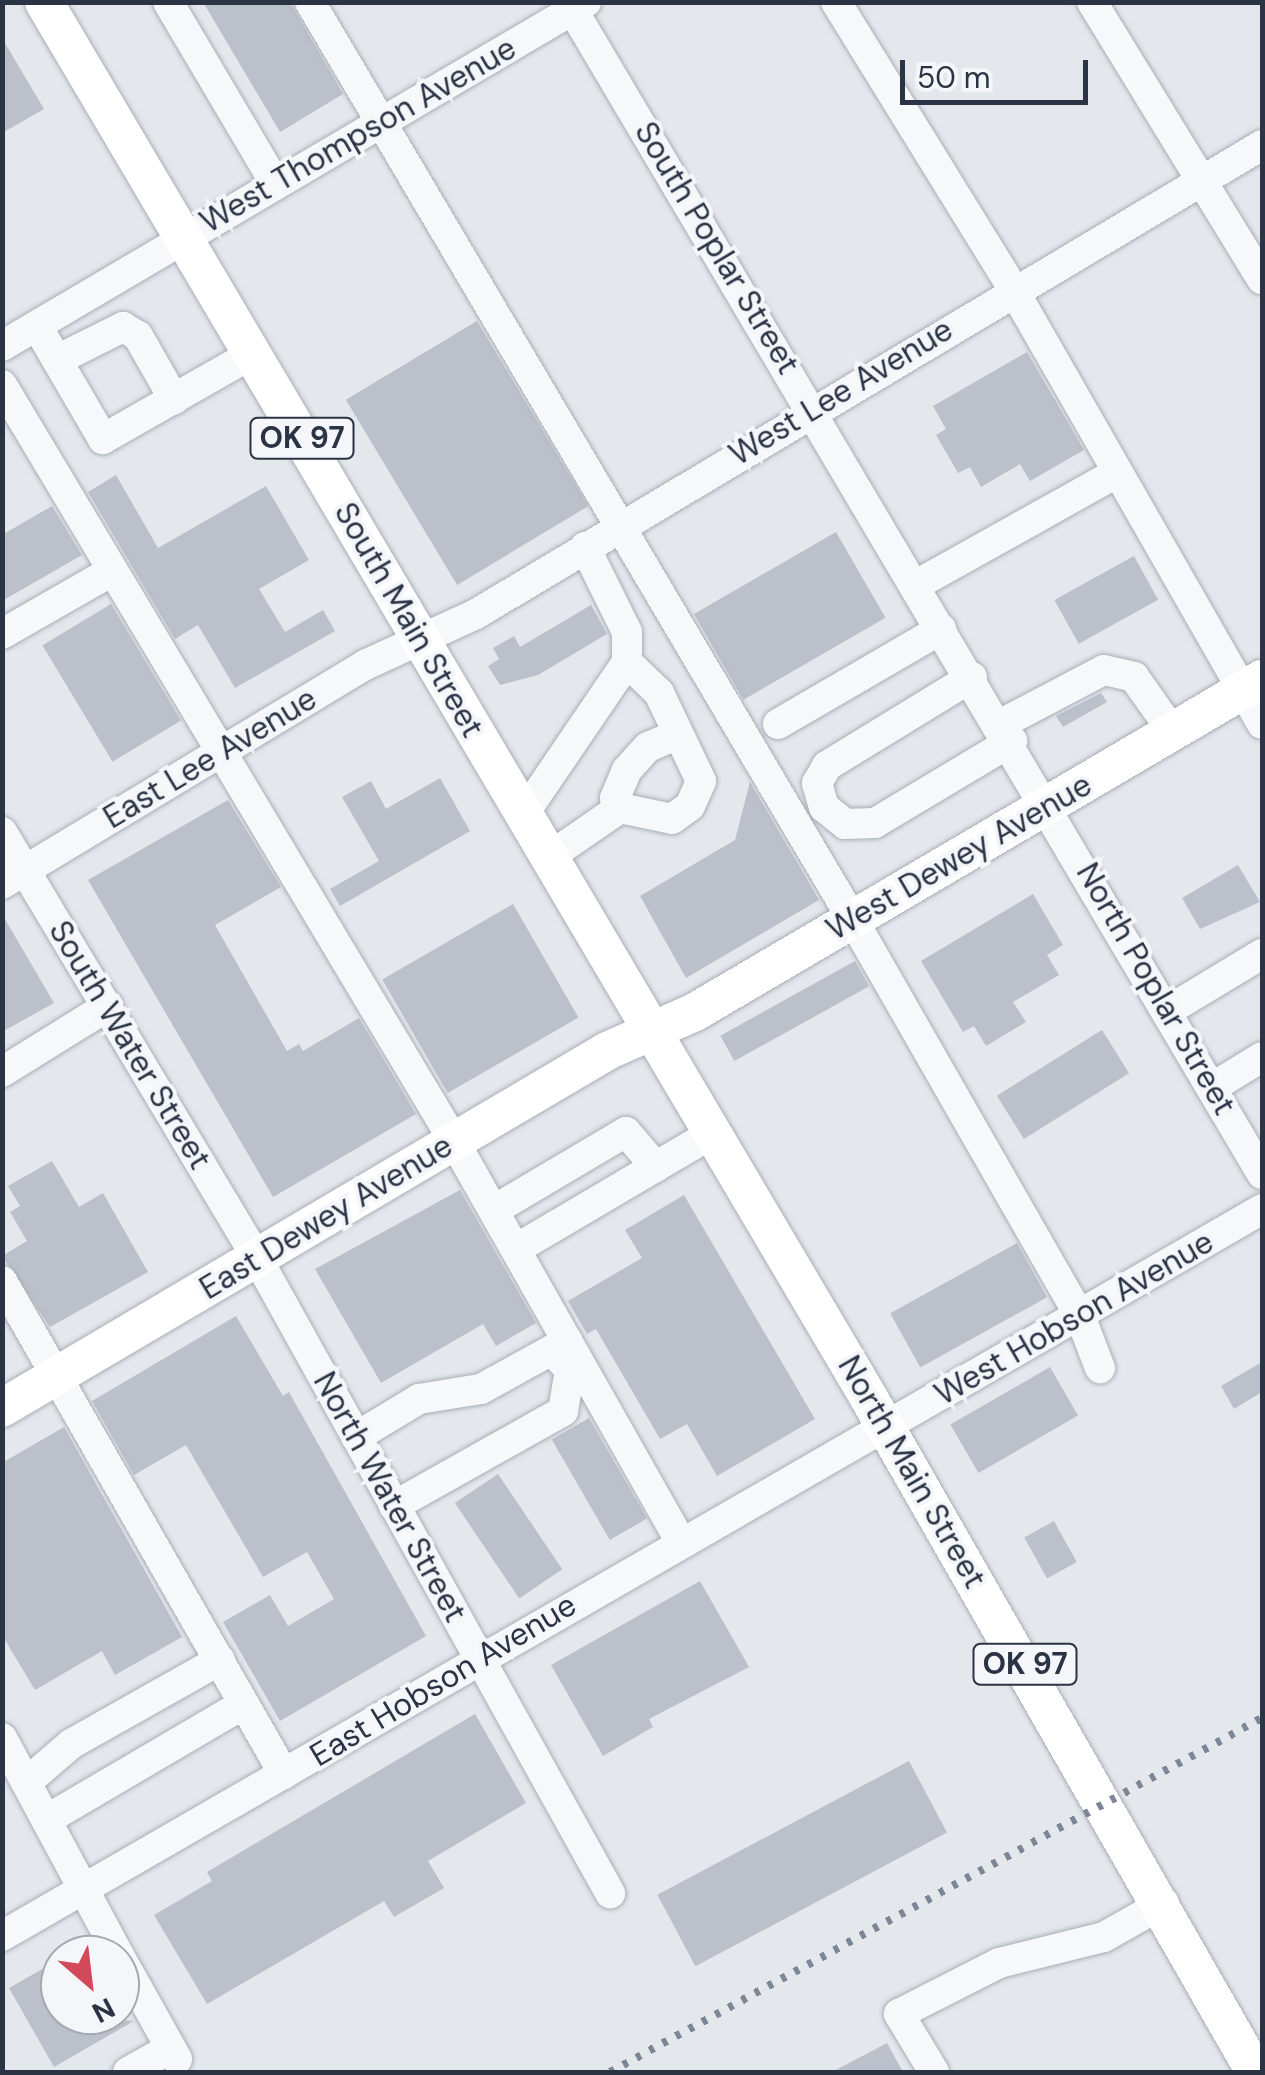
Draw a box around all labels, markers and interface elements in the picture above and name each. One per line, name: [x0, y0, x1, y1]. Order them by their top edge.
street label: West Thompson Avenue: [193, 29, 523, 241]
scale bar: [905, 40, 1092, 102]
text: 50 m: [917, 58, 991, 97]
street label: South Poplar Street: [626, 115, 808, 381]
street label: West Lee Avenue: [722, 310, 960, 474]
road number: OK 97: [250, 413, 354, 463]
street label: South Main Street: [326, 496, 492, 744]
street label: East Lee Avenue: [97, 679, 323, 837]
street label: West Dewey Avenue: [820, 765, 1098, 949]
street label: North Poplar Street: [1068, 856, 1244, 1122]
street label: South Water Street: [41, 914, 219, 1176]
street label: East Dewey Avenue: [193, 1126, 459, 1308]
street label: West Hobson Avenue: [928, 1223, 1220, 1413]
street label: North Main Street: [830, 1349, 994, 1595]
street label: North Water Street: [305, 1365, 475, 1629]
street label: East Hobson Avenue: [303, 1585, 583, 1775]
road number: OK 97: [972, 1639, 1078, 1689]
north arrow: [40, 1935, 140, 2035]
text: N: [86, 1989, 121, 2031]

